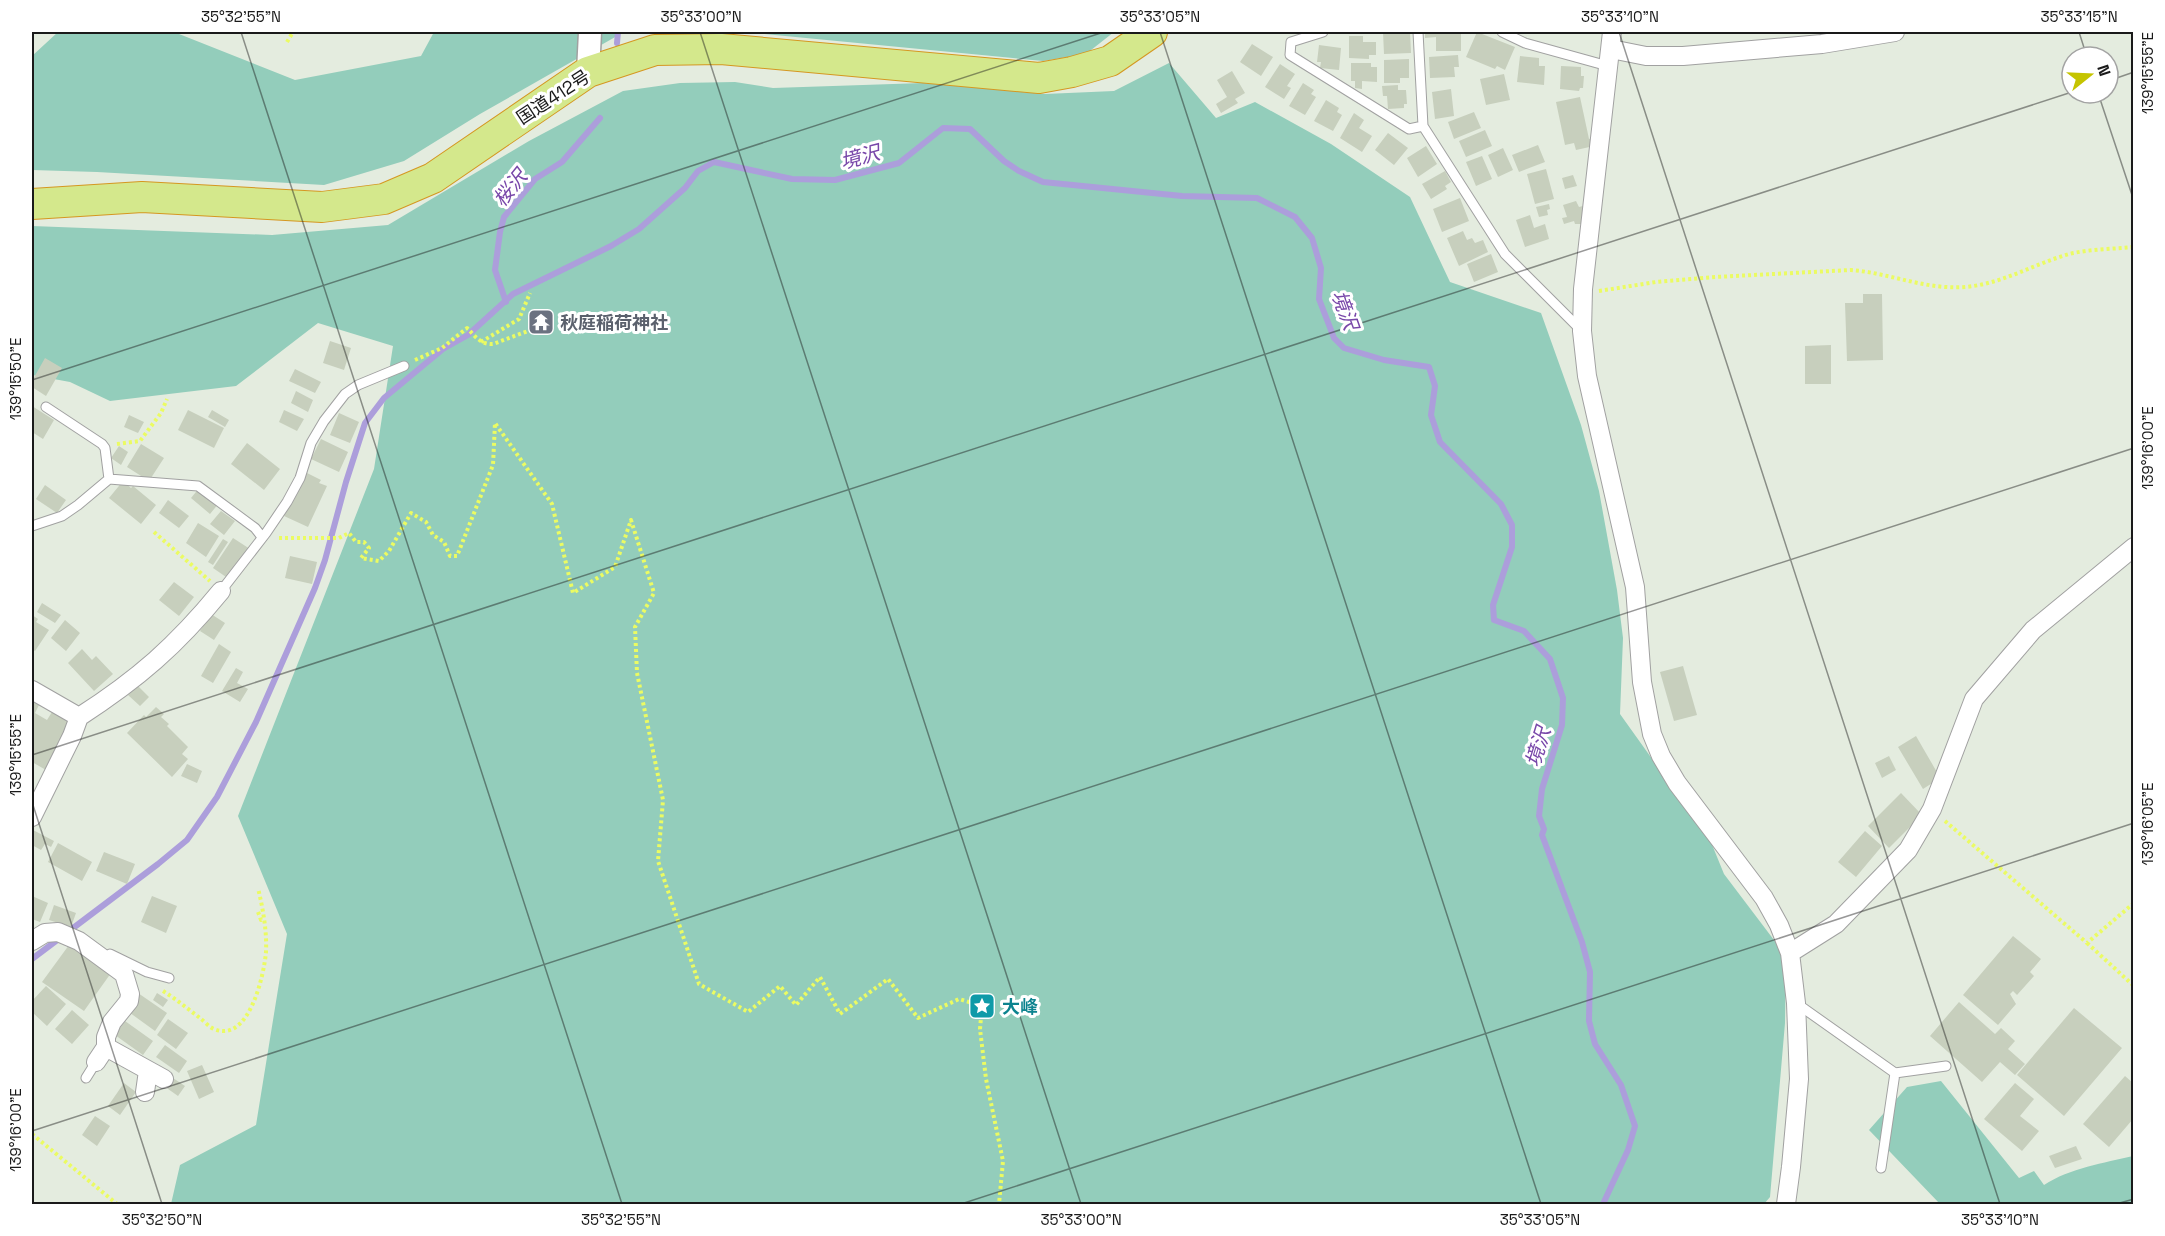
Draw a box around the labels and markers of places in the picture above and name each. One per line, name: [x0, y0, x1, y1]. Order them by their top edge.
temple icon: 秋庭稲荷神社: [526, 307, 556, 337]
place label: 秋庭稲荷神社: [560, 311, 668, 334]
place icon: 大峰: [967, 991, 997, 1021]
place label: 大峰: [1002, 995, 1038, 1018]

